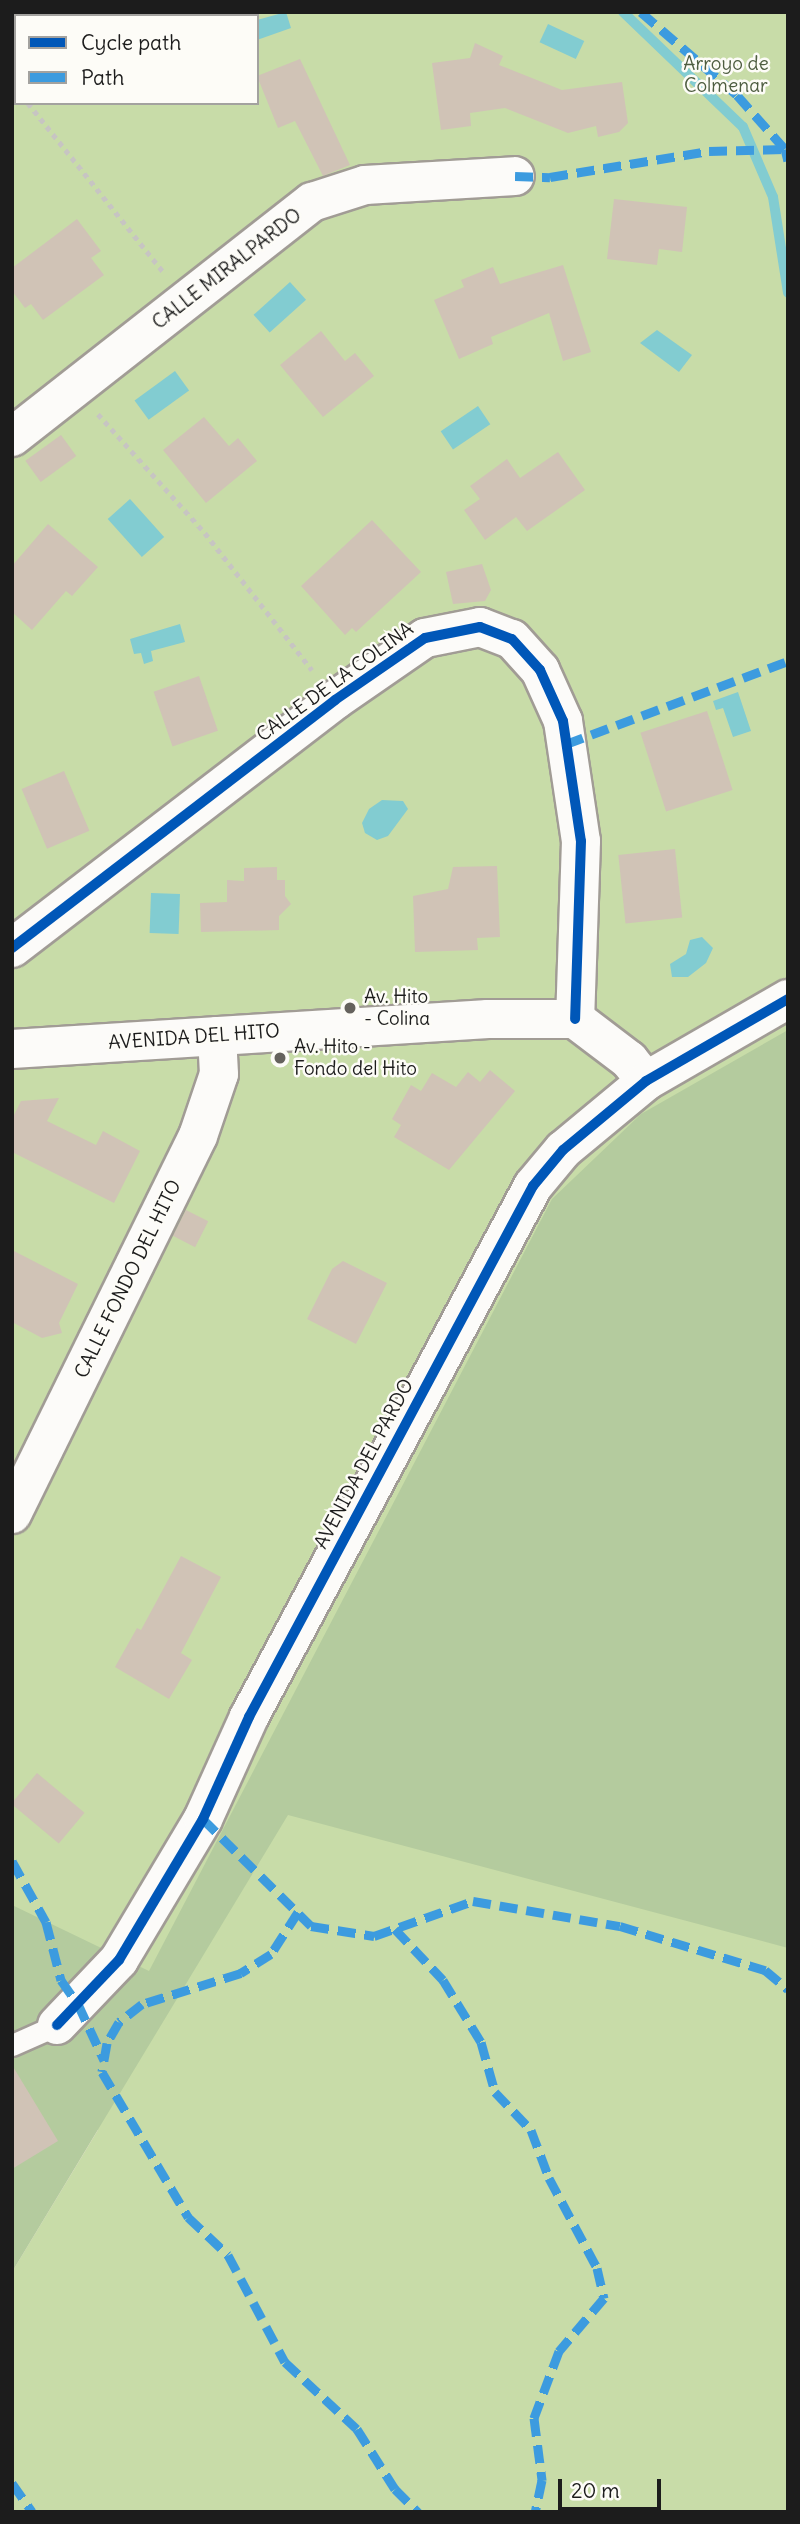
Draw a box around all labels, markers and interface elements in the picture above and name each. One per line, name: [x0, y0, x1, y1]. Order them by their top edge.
legend: [14, 14, 259, 105]
text: Cycle path: [81, 29, 181, 56]
park label: Arroyo de Colmenar: [683, 53, 769, 97]
text: Path: [81, 64, 124, 91]
street label: CALLE MIRALPARDO: [148, 204, 306, 334]
street label: CALLE DE LA COLINA: [252, 618, 418, 746]
place label: Av. Hito - Colina: [364, 986, 430, 1030]
marker: Av. Hito - Colina: [342, 1000, 358, 1016]
street label: AVENIDA DEL HITO: [108, 1020, 280, 1054]
place label: Av. Hito - Fondo del Hito: [294, 1036, 417, 1080]
marker: Av. Hito - Fondo del Hito: [272, 1050, 288, 1066]
street label: CALLE FONDO DEL HITO: [70, 1176, 186, 1382]
street label: AVENIDA DEL PARDO: [310, 1375, 418, 1553]
scale bar: [562, 2464, 665, 2508]
text: 20 m: [571, 2477, 620, 2504]

